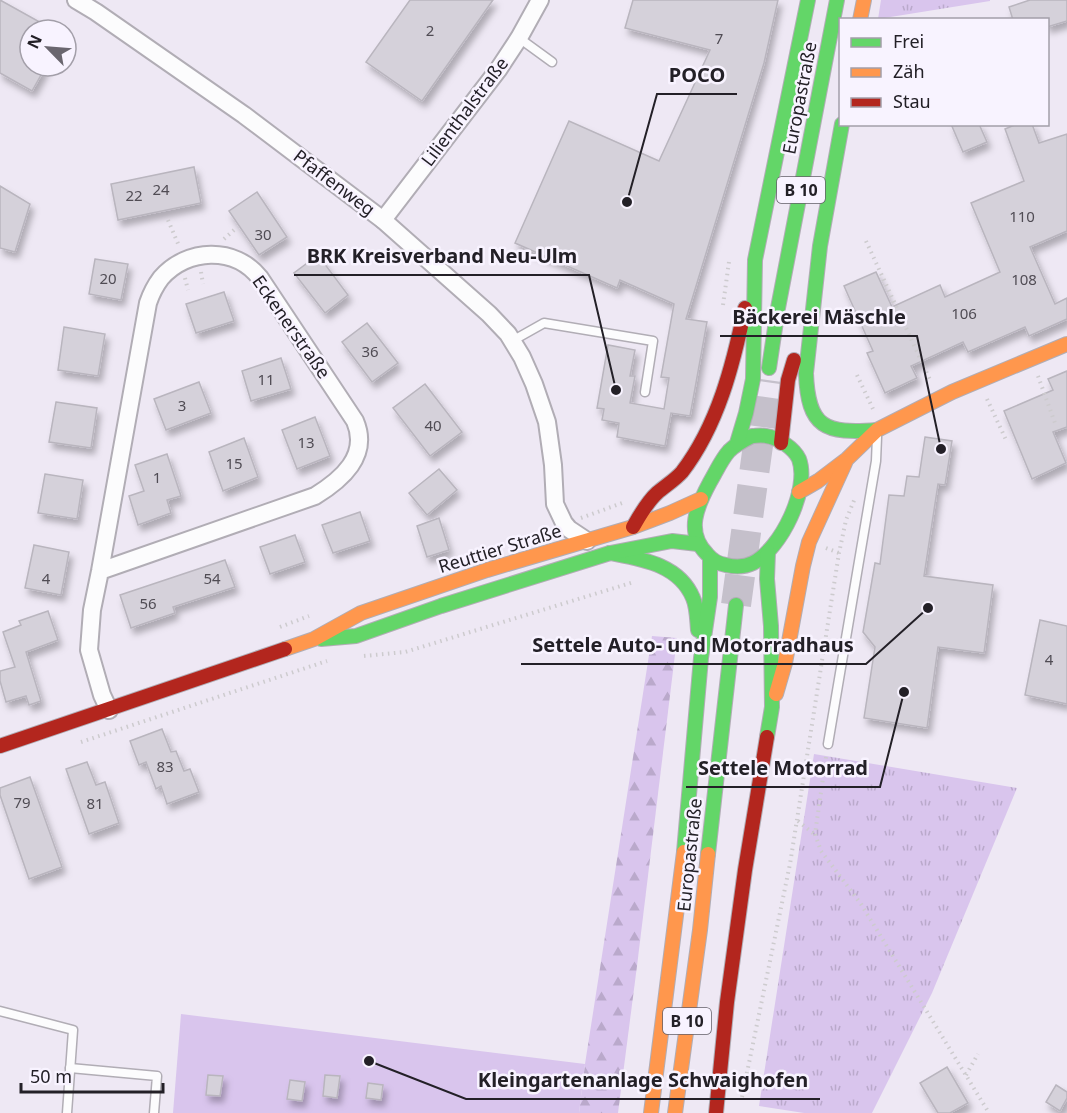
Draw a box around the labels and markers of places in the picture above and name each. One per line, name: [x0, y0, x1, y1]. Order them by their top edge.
callout: POCO: [657, 56, 737, 94]
callout: BRK Kreisverband Neu-Ulm: [294, 237, 589, 275]
callout: Bäckerei Mäschle: [720, 298, 917, 336]
callout: Settele Auto- und Motorradhaus: [521, 626, 866, 664]
callout: Settele Motorrad: [686, 749, 880, 787]
callout: Kleingartenanlage Schwaighofen: [466, 1061, 820, 1099]

